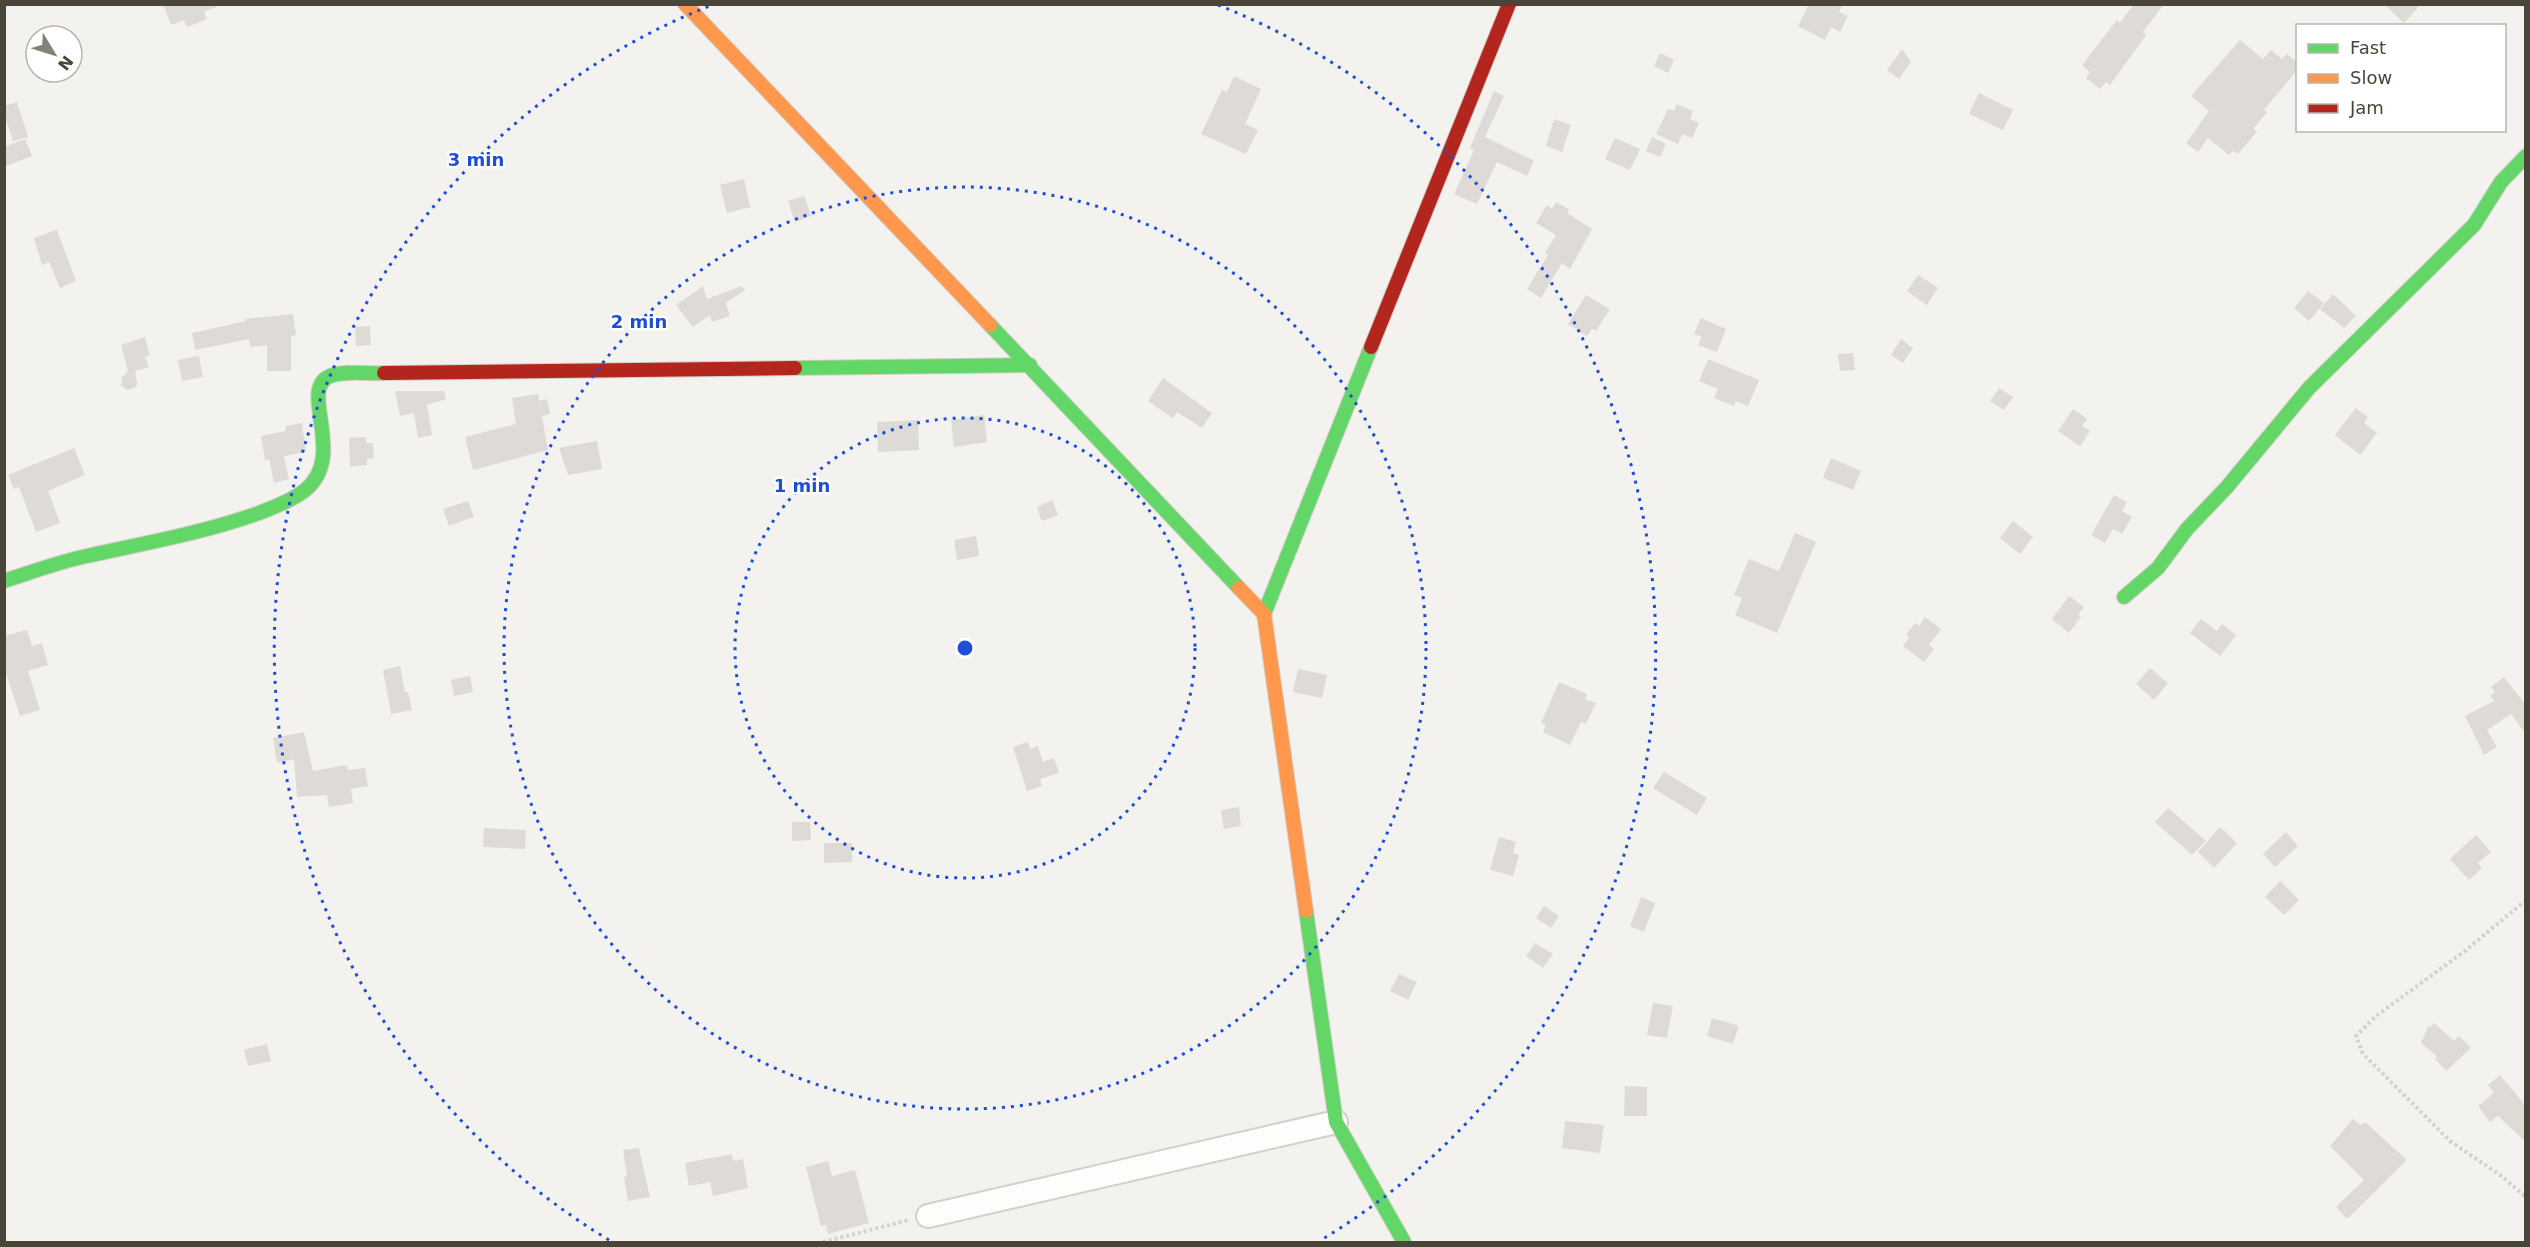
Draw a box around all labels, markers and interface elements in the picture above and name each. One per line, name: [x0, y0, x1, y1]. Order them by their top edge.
north arrow: [24, 24, 84, 84]
legend: [2296, 24, 2506, 132]
text: Fast: [2350, 37, 2386, 58]
text: N: [54, 52, 77, 74]
text: Slow: [2350, 67, 2392, 88]
text: Jam: [2349, 97, 2384, 118]
text: 3 min: [448, 149, 504, 170]
text: 2 min: [611, 311, 667, 332]
text: 1 min: [774, 475, 830, 496]
centre of rings: [955, 638, 975, 658]

